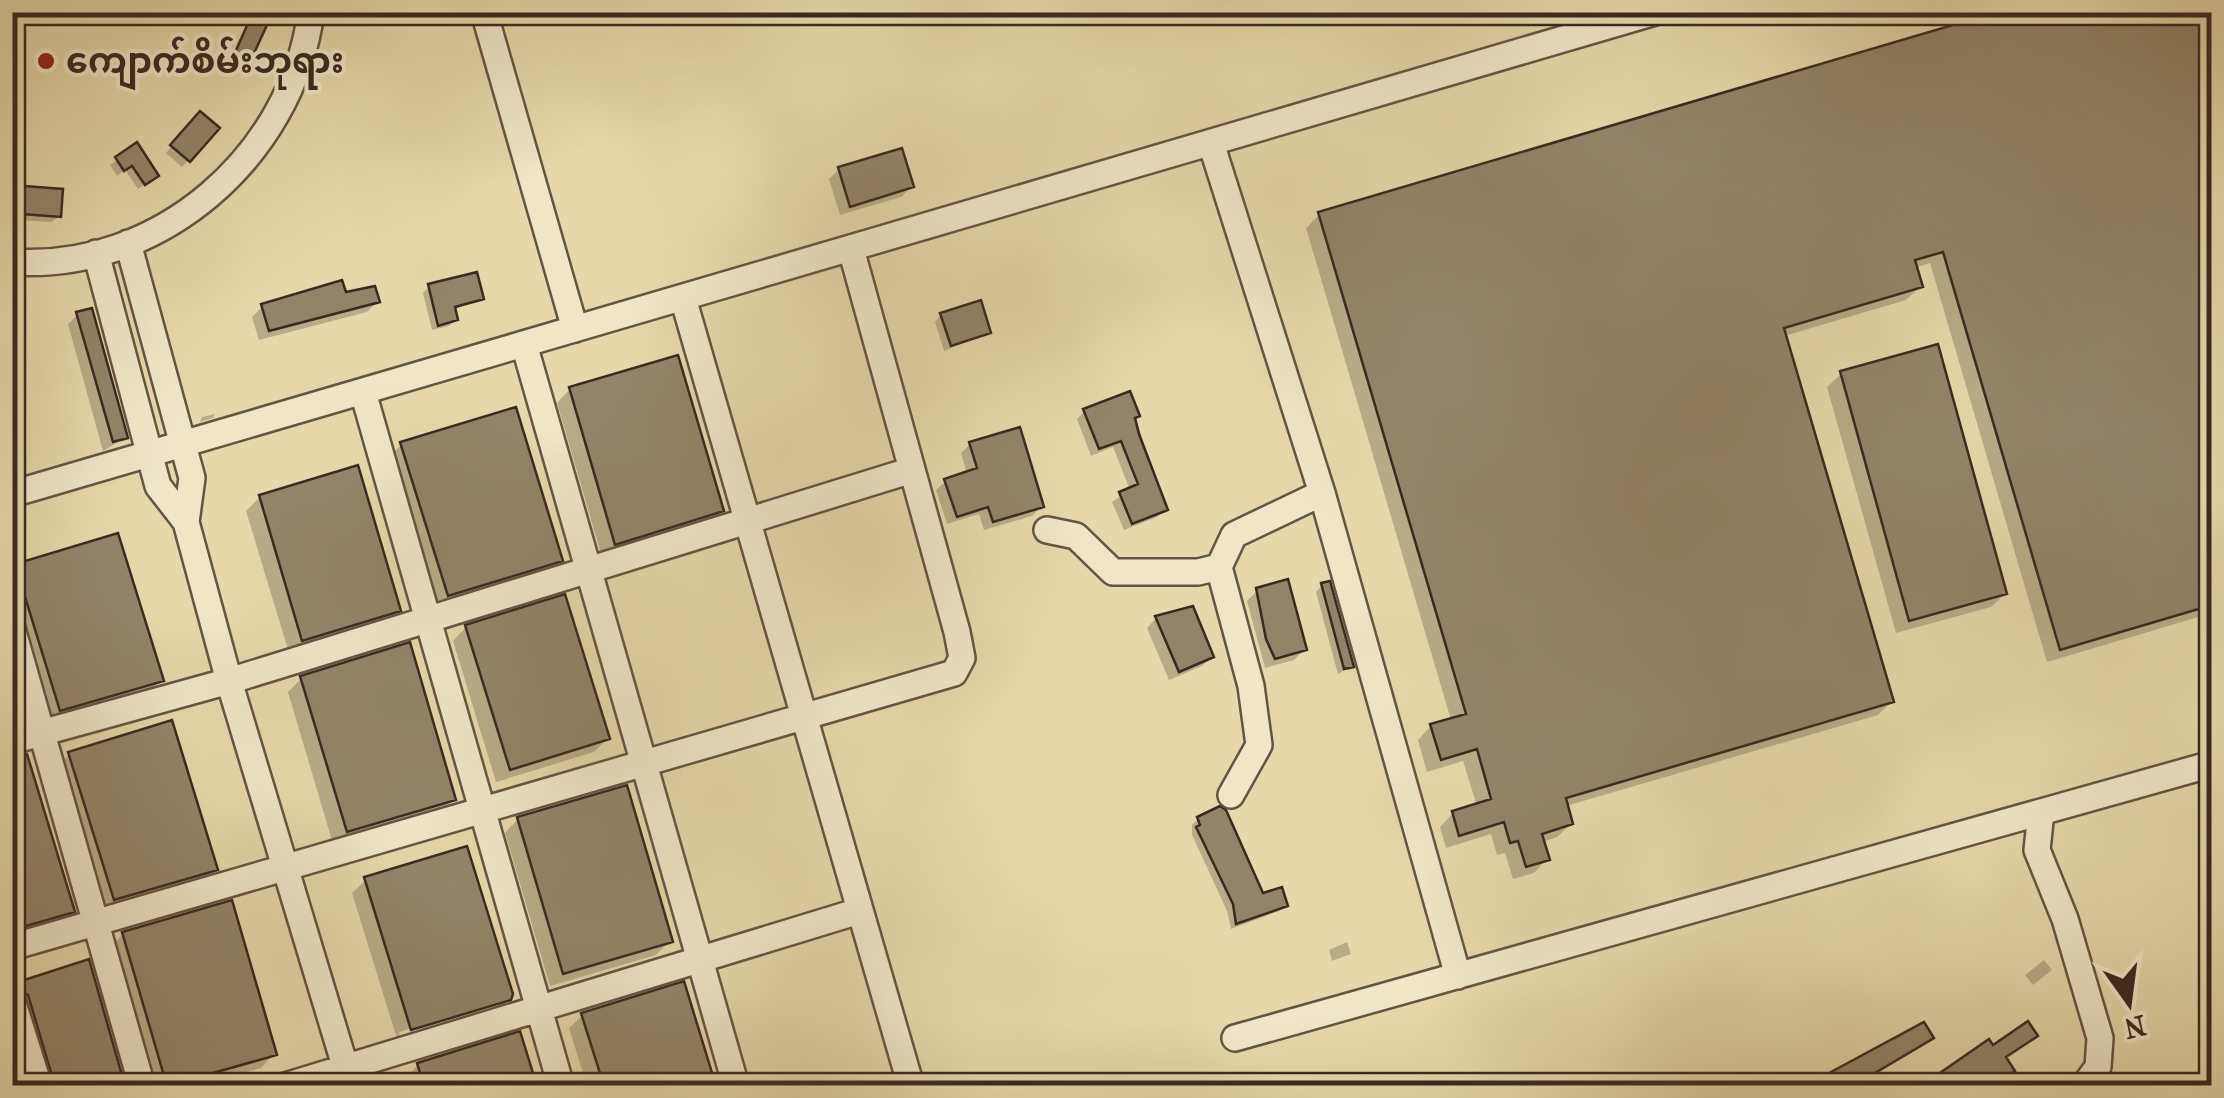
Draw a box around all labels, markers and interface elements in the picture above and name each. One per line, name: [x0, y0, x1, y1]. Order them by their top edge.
place label: ကျောက်စိမ်းဘုရား: [66, 36, 344, 91]
marker: ကျောက်စိမ်းဘုရား: [35, 50, 57, 72]
north arrow: [2079, 953, 2179, 1053]
text: N: [2120, 1008, 2149, 1046]

